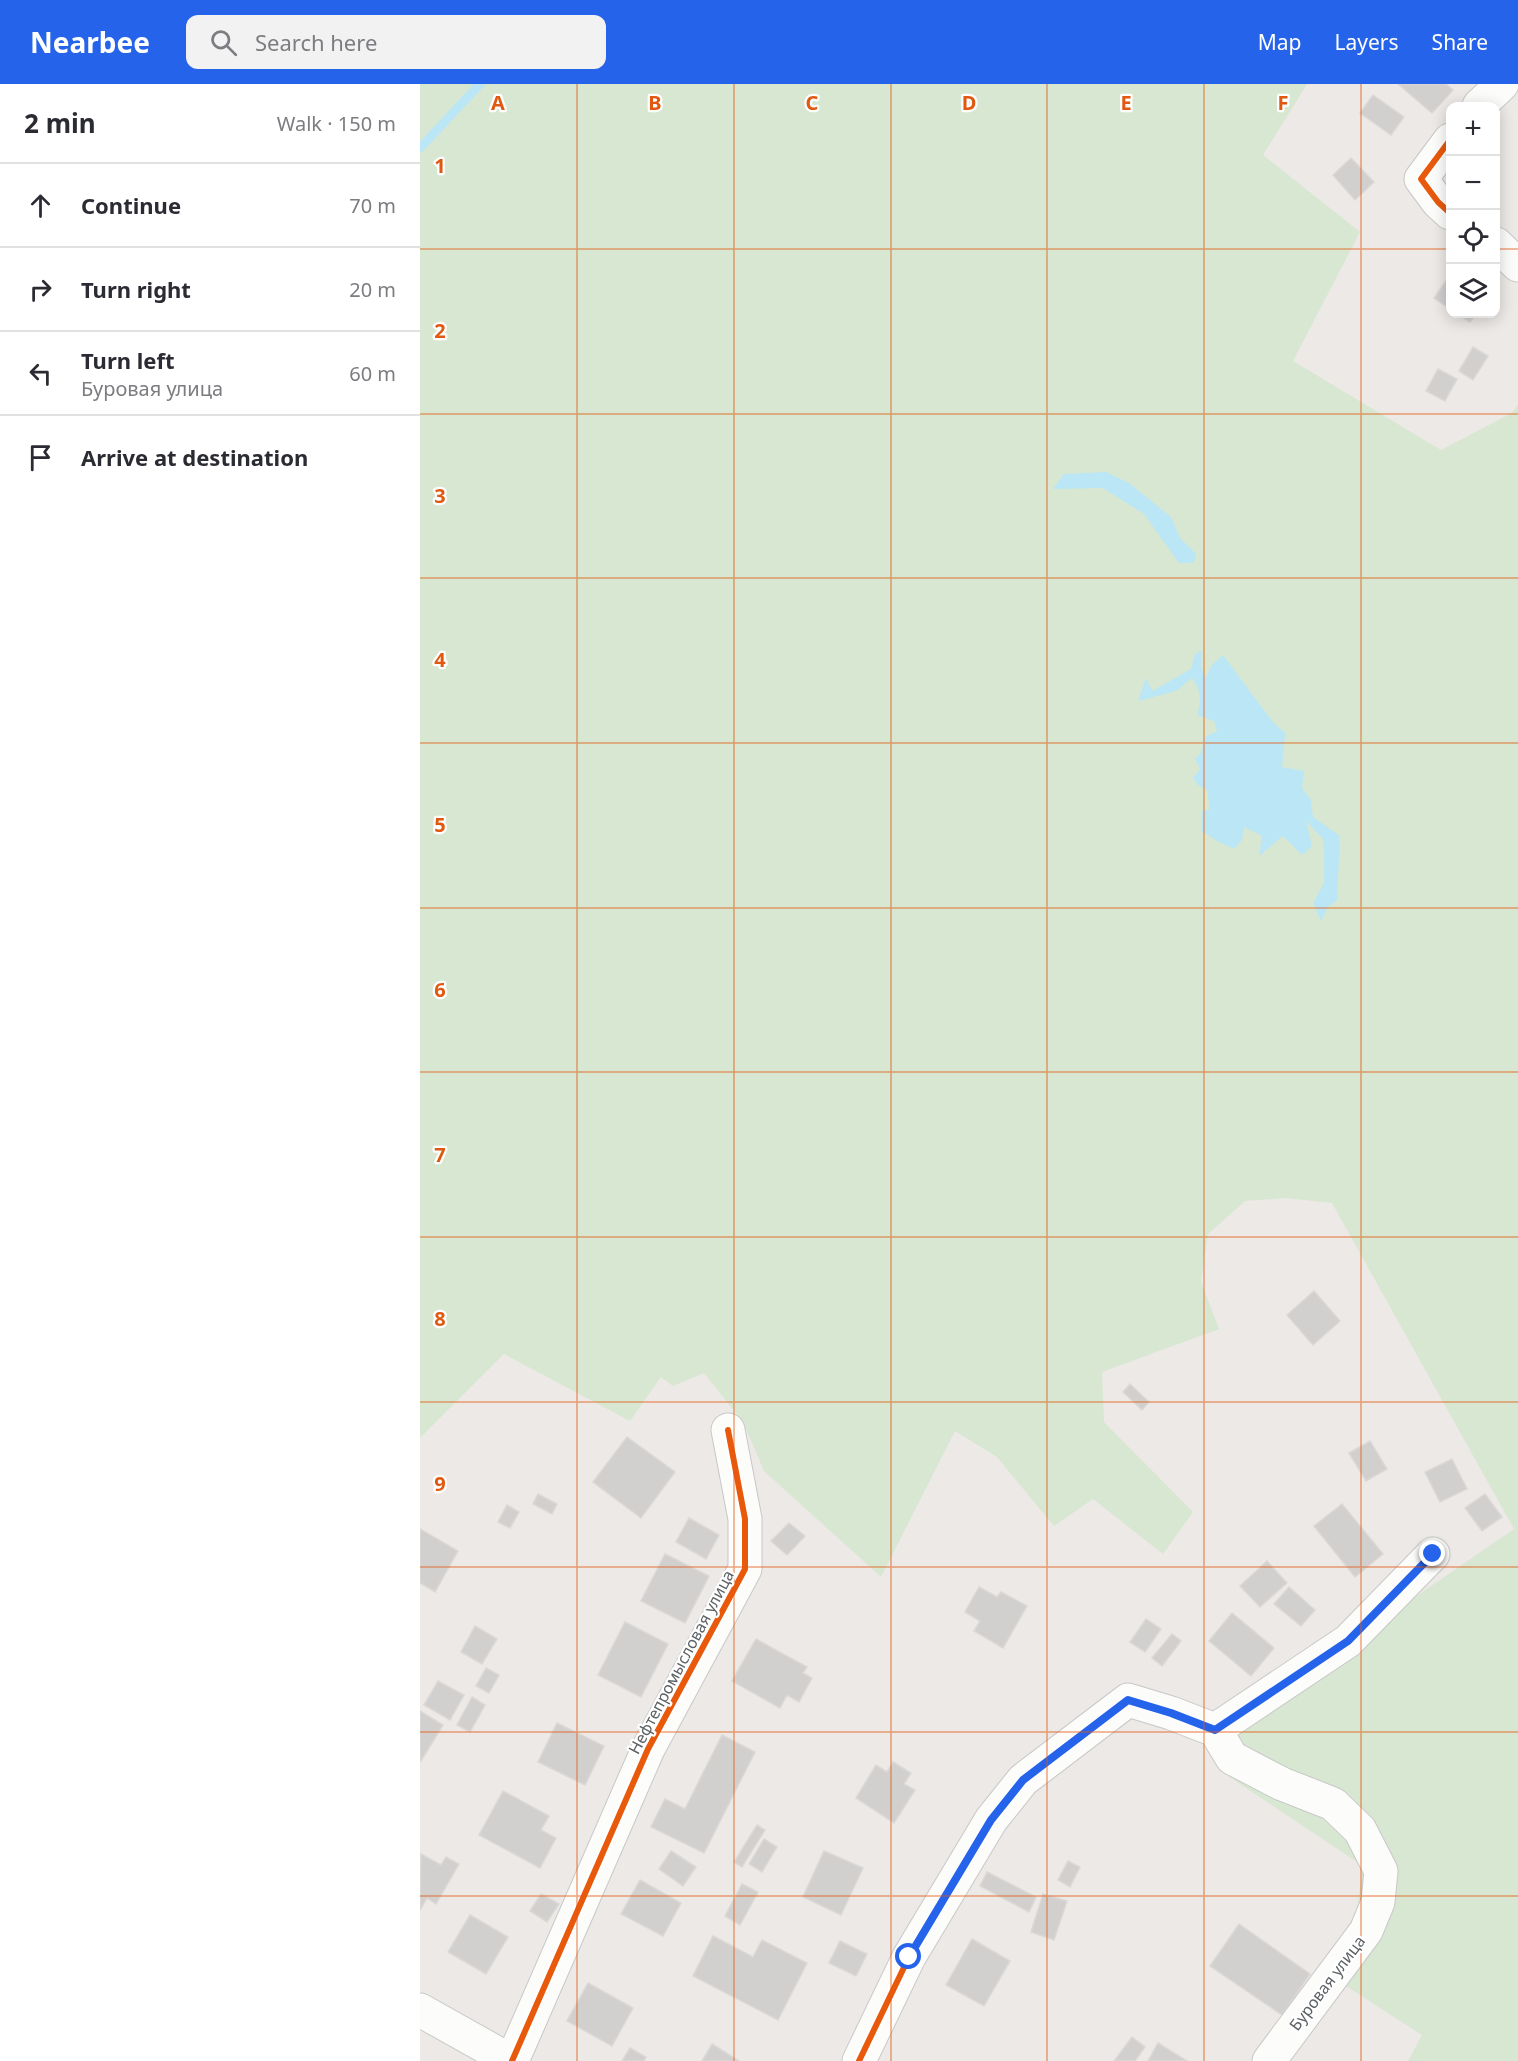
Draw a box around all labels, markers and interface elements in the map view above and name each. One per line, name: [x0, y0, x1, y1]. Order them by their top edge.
search box: [186, 15, 606, 69]
text: Nearbee: [30, 23, 150, 61]
icon: search: [207, 26, 240, 59]
text: Search here: [255, 27, 377, 57]
text: Map: [1258, 28, 1302, 56]
text: Layers: [1335, 28, 1399, 56]
text: Share: [1432, 28, 1488, 56]
text: A: [491, 89, 505, 116]
text: B: [648, 89, 662, 116]
text: C: [806, 89, 819, 116]
text: D: [962, 89, 976, 116]
text: E: [1120, 89, 1132, 116]
text: F: [1278, 89, 1288, 116]
map controls: [1446, 102, 1500, 318]
button: +: [1446, 102, 1500, 156]
text: 2 min: [24, 105, 96, 141]
text: Walk · 150 m: [277, 110, 396, 137]
text: 1: [434, 152, 446, 179]
button: −: [1446, 156, 1500, 210]
icon: ahead: [24, 189, 57, 222]
text: Continue: [81, 190, 181, 220]
text: 70 m: [349, 192, 396, 219]
button: locate: [1446, 210, 1500, 264]
button: layers: [1446, 264, 1500, 318]
icon: right: [24, 273, 57, 306]
text: Turn right: [81, 274, 191, 304]
text: 20 m: [349, 276, 396, 303]
text: 2: [434, 317, 446, 344]
text: Turn left: [81, 345, 175, 375]
icon: left: [24, 357, 57, 390]
text: 60 m: [349, 360, 396, 387]
text: Буровая улица: [81, 375, 223, 402]
icon: arrive: [24, 441, 57, 474]
text: Arrive at destination: [81, 442, 308, 472]
text: 3: [434, 482, 446, 509]
text: 4: [434, 646, 446, 673]
text: 5: [434, 811, 446, 838]
text: 6: [434, 976, 446, 1003]
text: 7: [434, 1141, 446, 1168]
text: 8: [434, 1305, 446, 1332]
text: 9: [434, 1470, 446, 1497]
route end: [1419, 1540, 1445, 1566]
street label: Нефтепромысловая улица: [623, 1566, 739, 1758]
street label: Буровая улица: [1284, 1931, 1370, 2035]
route start: [895, 1943, 921, 1969]

